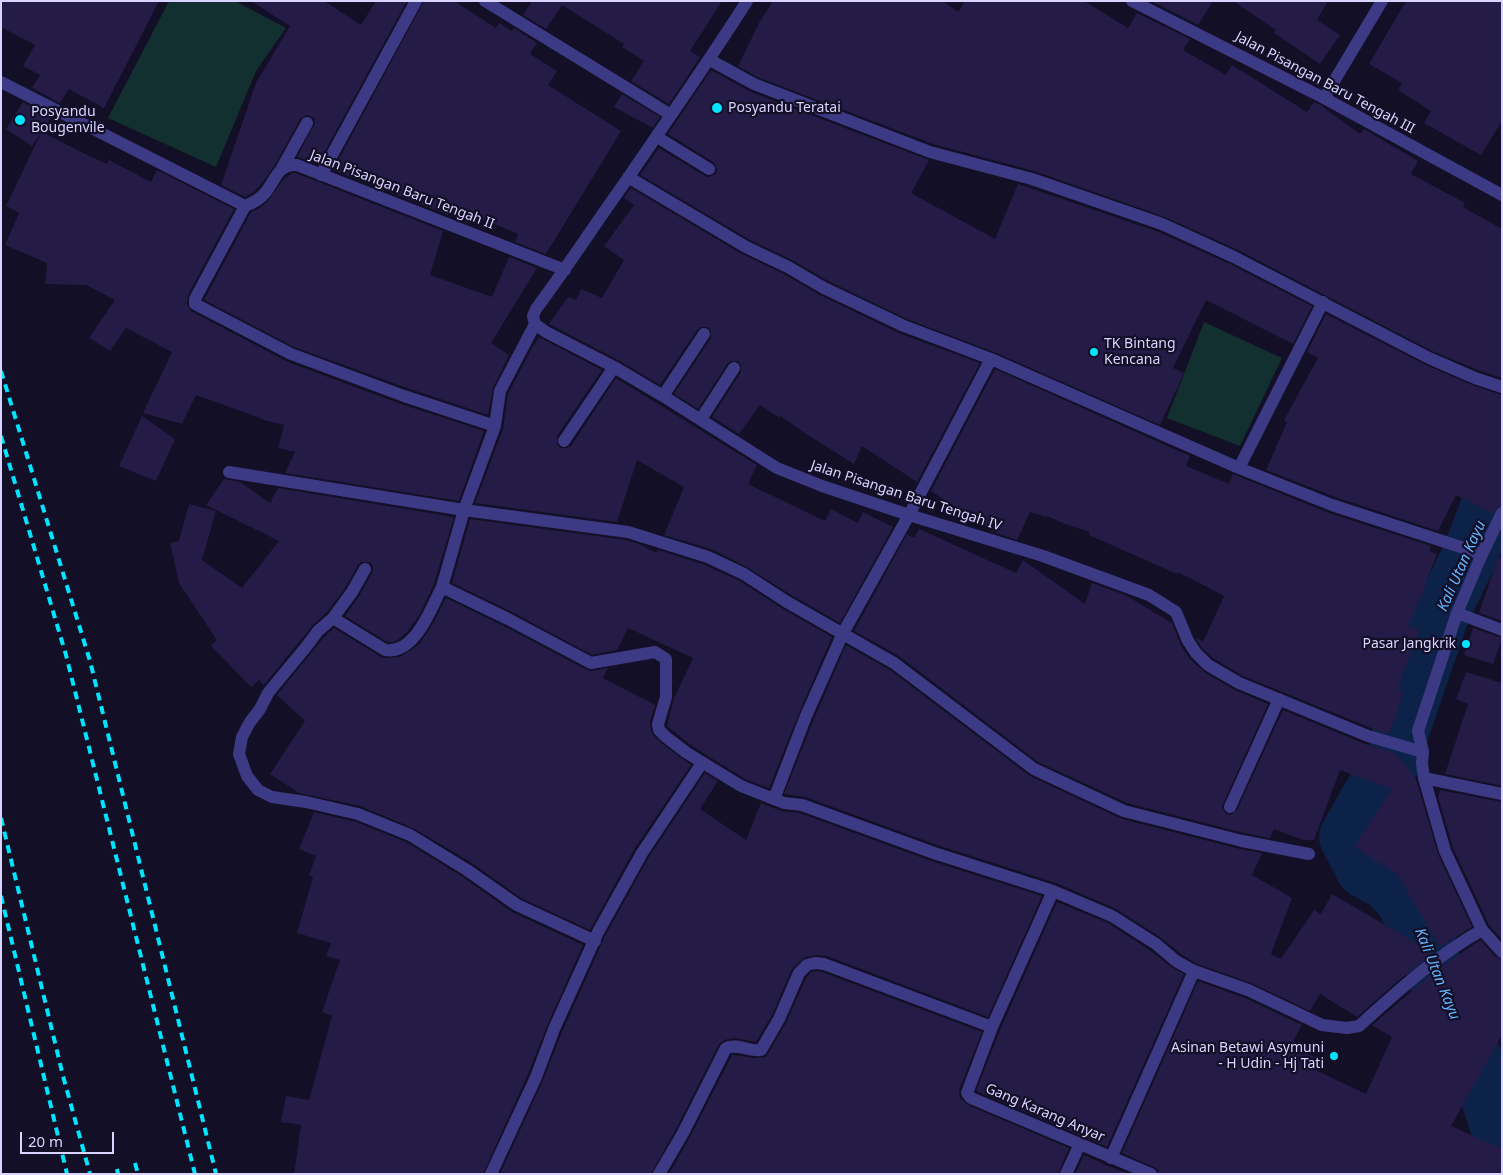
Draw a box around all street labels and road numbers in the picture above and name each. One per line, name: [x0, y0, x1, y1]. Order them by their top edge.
street label: Jalan Pisangan Baru Tengah III: [1232, 28, 1418, 138]
street label: Jalan Pisangan Baru Tengah II: [307, 147, 497, 233]
street label: Jalan Pisangan Baru Tengah IV: [808, 457, 1004, 535]
street label: Gang Karang Anyar: [983, 1080, 1107, 1146]

